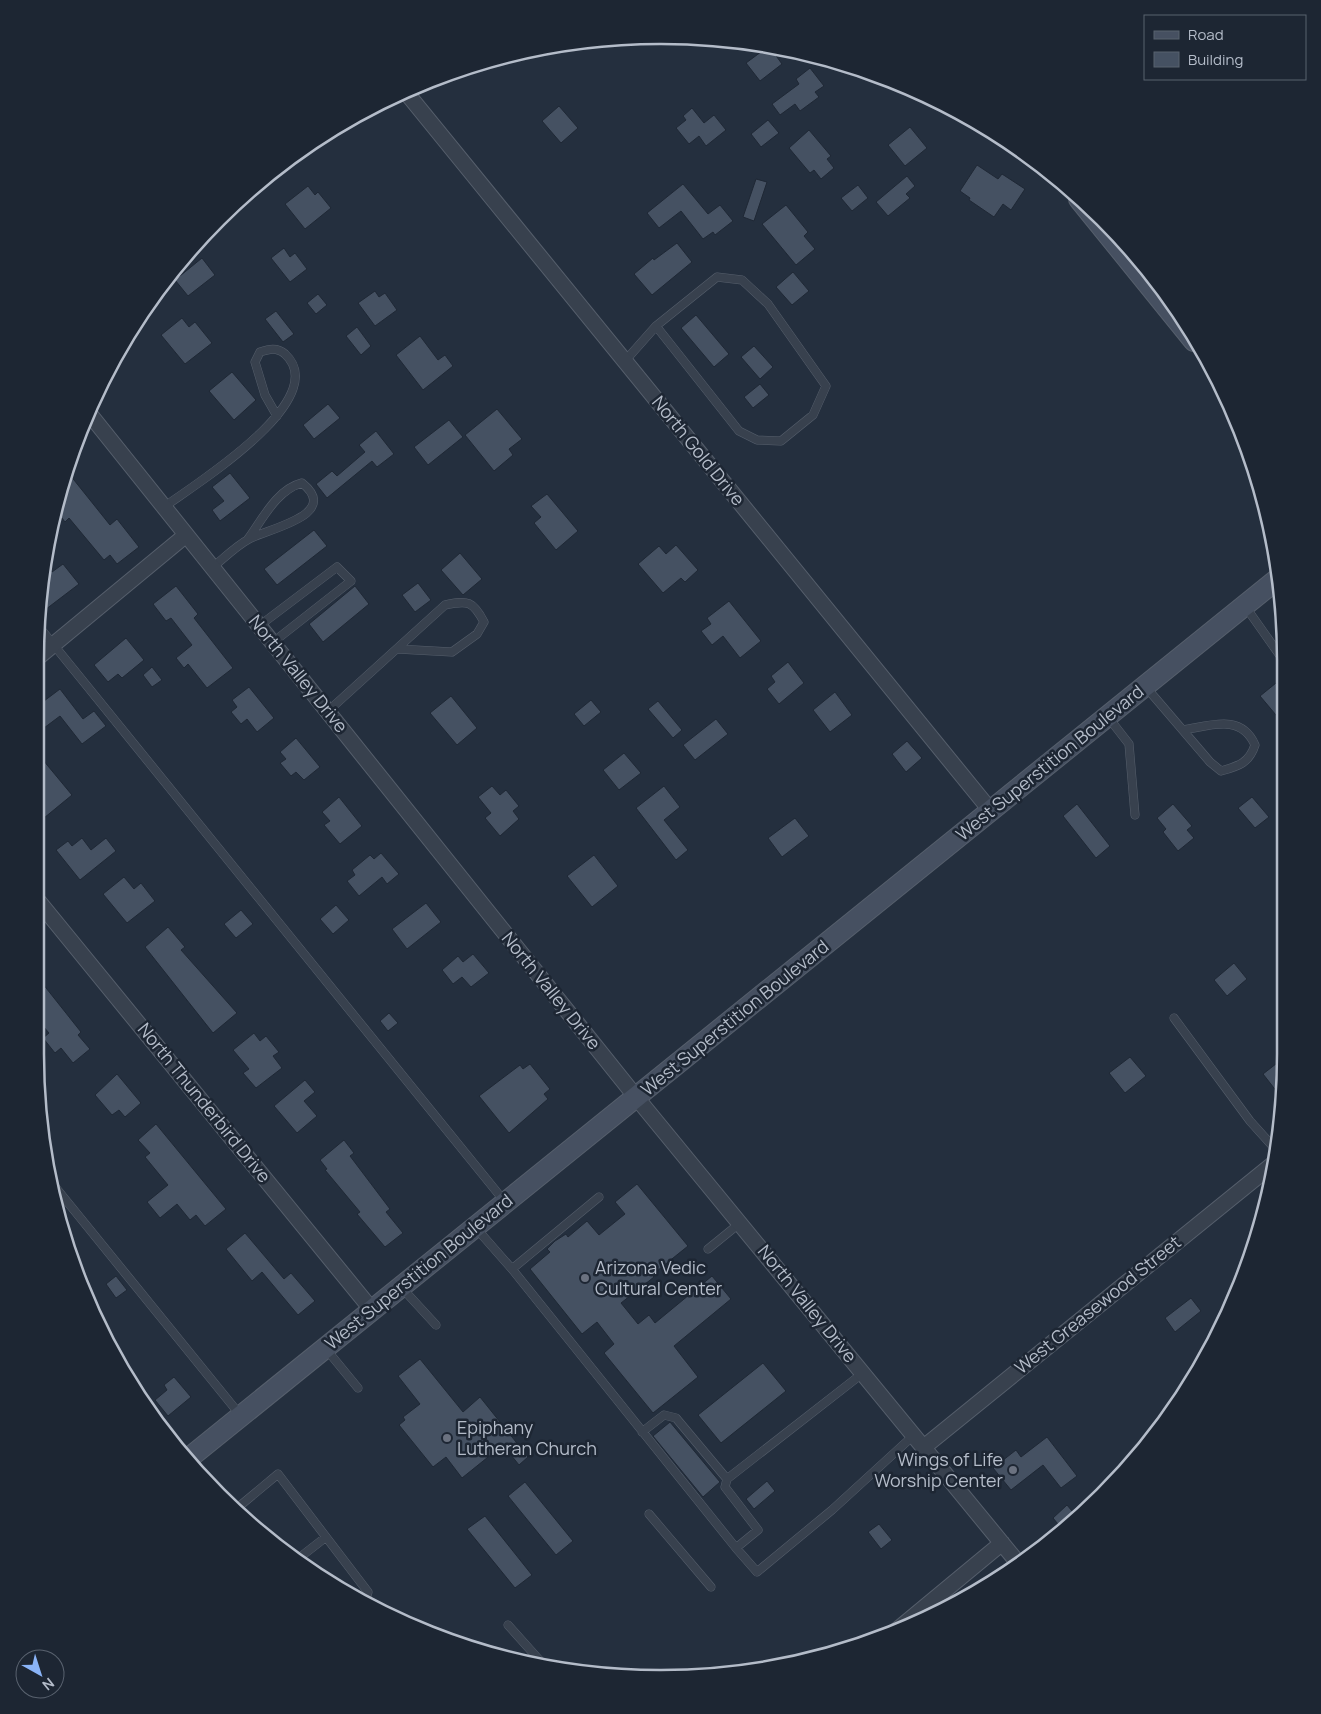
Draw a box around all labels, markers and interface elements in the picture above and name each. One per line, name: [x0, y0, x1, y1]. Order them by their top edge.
legend: [1144, 15, 1306, 80]
text: Road: [1188, 24, 1224, 45]
text: Building: [1188, 49, 1243, 70]
street label: North Gold Drive: [647, 390, 751, 510]
street label: North Valley Drive: [244, 610, 354, 737]
street label: West Superstition Boulevard: [950, 679, 1148, 846]
street label: North Valley Drive: [497, 927, 607, 1054]
street label: West Superstition Boulevard: [635, 934, 833, 1101]
street label: North Thunderbird Drive: [133, 1018, 277, 1187]
street label: West Superstition Boulevard: [319, 1188, 517, 1355]
street label: West Greasewood Street: [1009, 1230, 1186, 1379]
street label: North Valley Drive: [753, 1240, 863, 1367]
place label: Arizona Vedic Cultural Center: [595, 1255, 723, 1300]
marker: Arizona Vedic Cultural Center: [579, 1272, 591, 1284]
place label: Epiphany Lutheran Church: [457, 1415, 597, 1460]
marker: Epiphany Lutheran Church: [441, 1432, 453, 1444]
place label: Wings of Life Worship Center: [874, 1447, 1004, 1492]
marker: Wings of Life Worship Center: [1007, 1464, 1019, 1476]
north arrow: [15, 1649, 65, 1699]
text: N: [39, 1674, 58, 1695]

